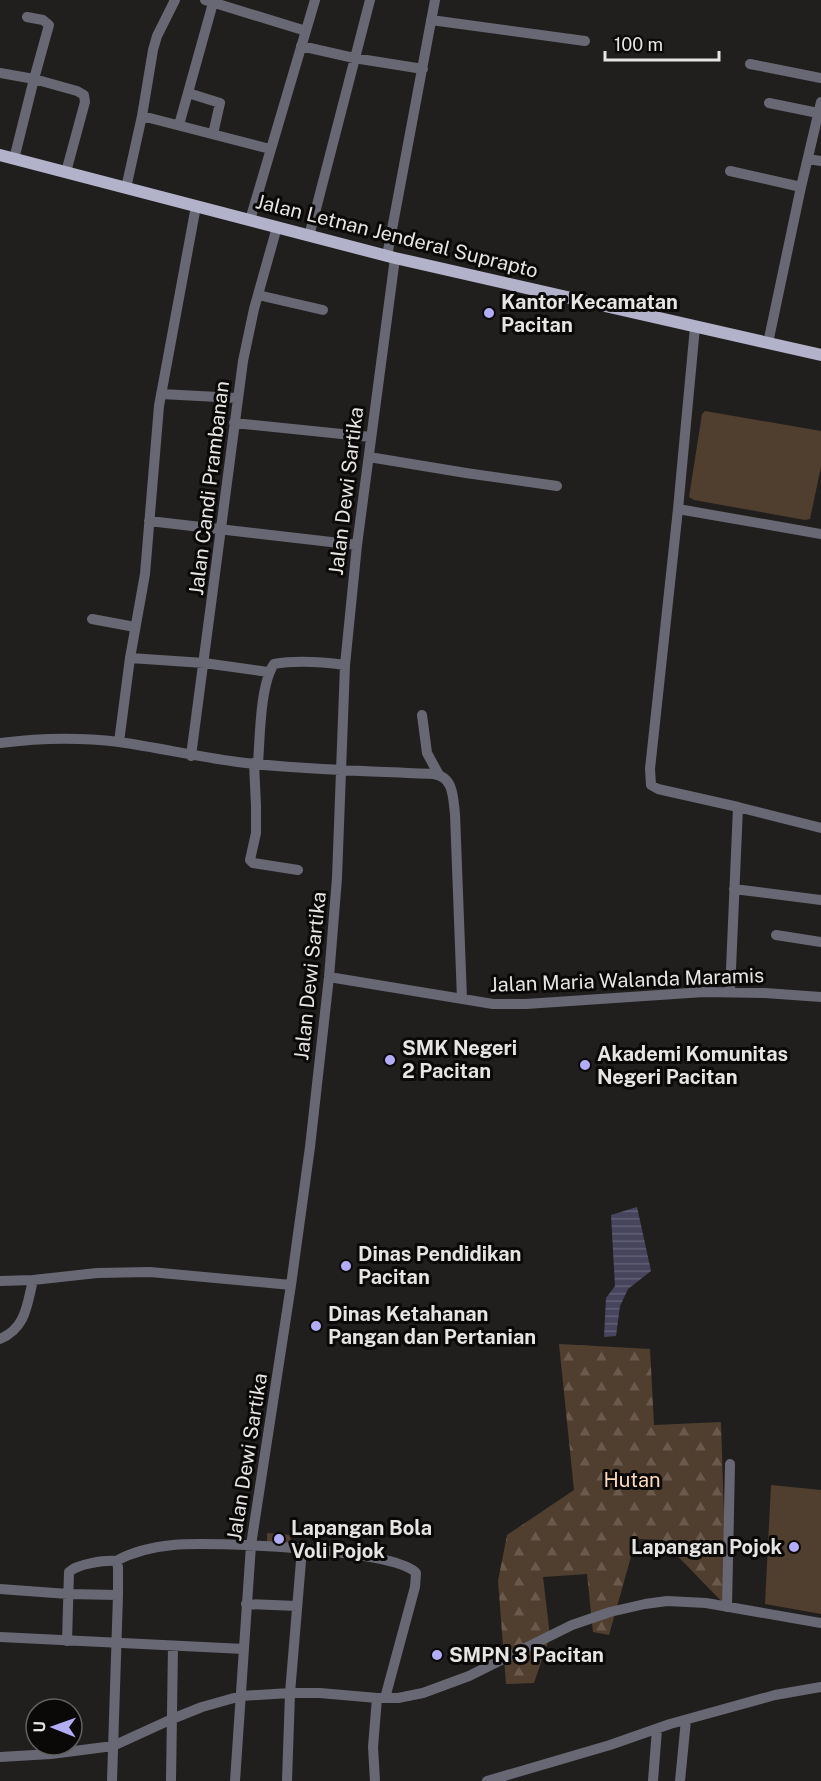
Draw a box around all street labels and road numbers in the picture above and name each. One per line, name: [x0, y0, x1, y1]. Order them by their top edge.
street label: Jalan Letnan Jenderal Suprapto: [253, 189, 541, 283]
street label: Jalan Candi Prambanan: [184, 379, 234, 597]
street label: Jalan Dewi Sartika: [324, 405, 368, 577]
street label: Jalan Dewi Sartika: [289, 890, 331, 1062]
street label: Jalan Maria Walanda Maramis: [489, 963, 765, 997]
street label: Jalan Dewi Sartika: [222, 1371, 272, 1543]

